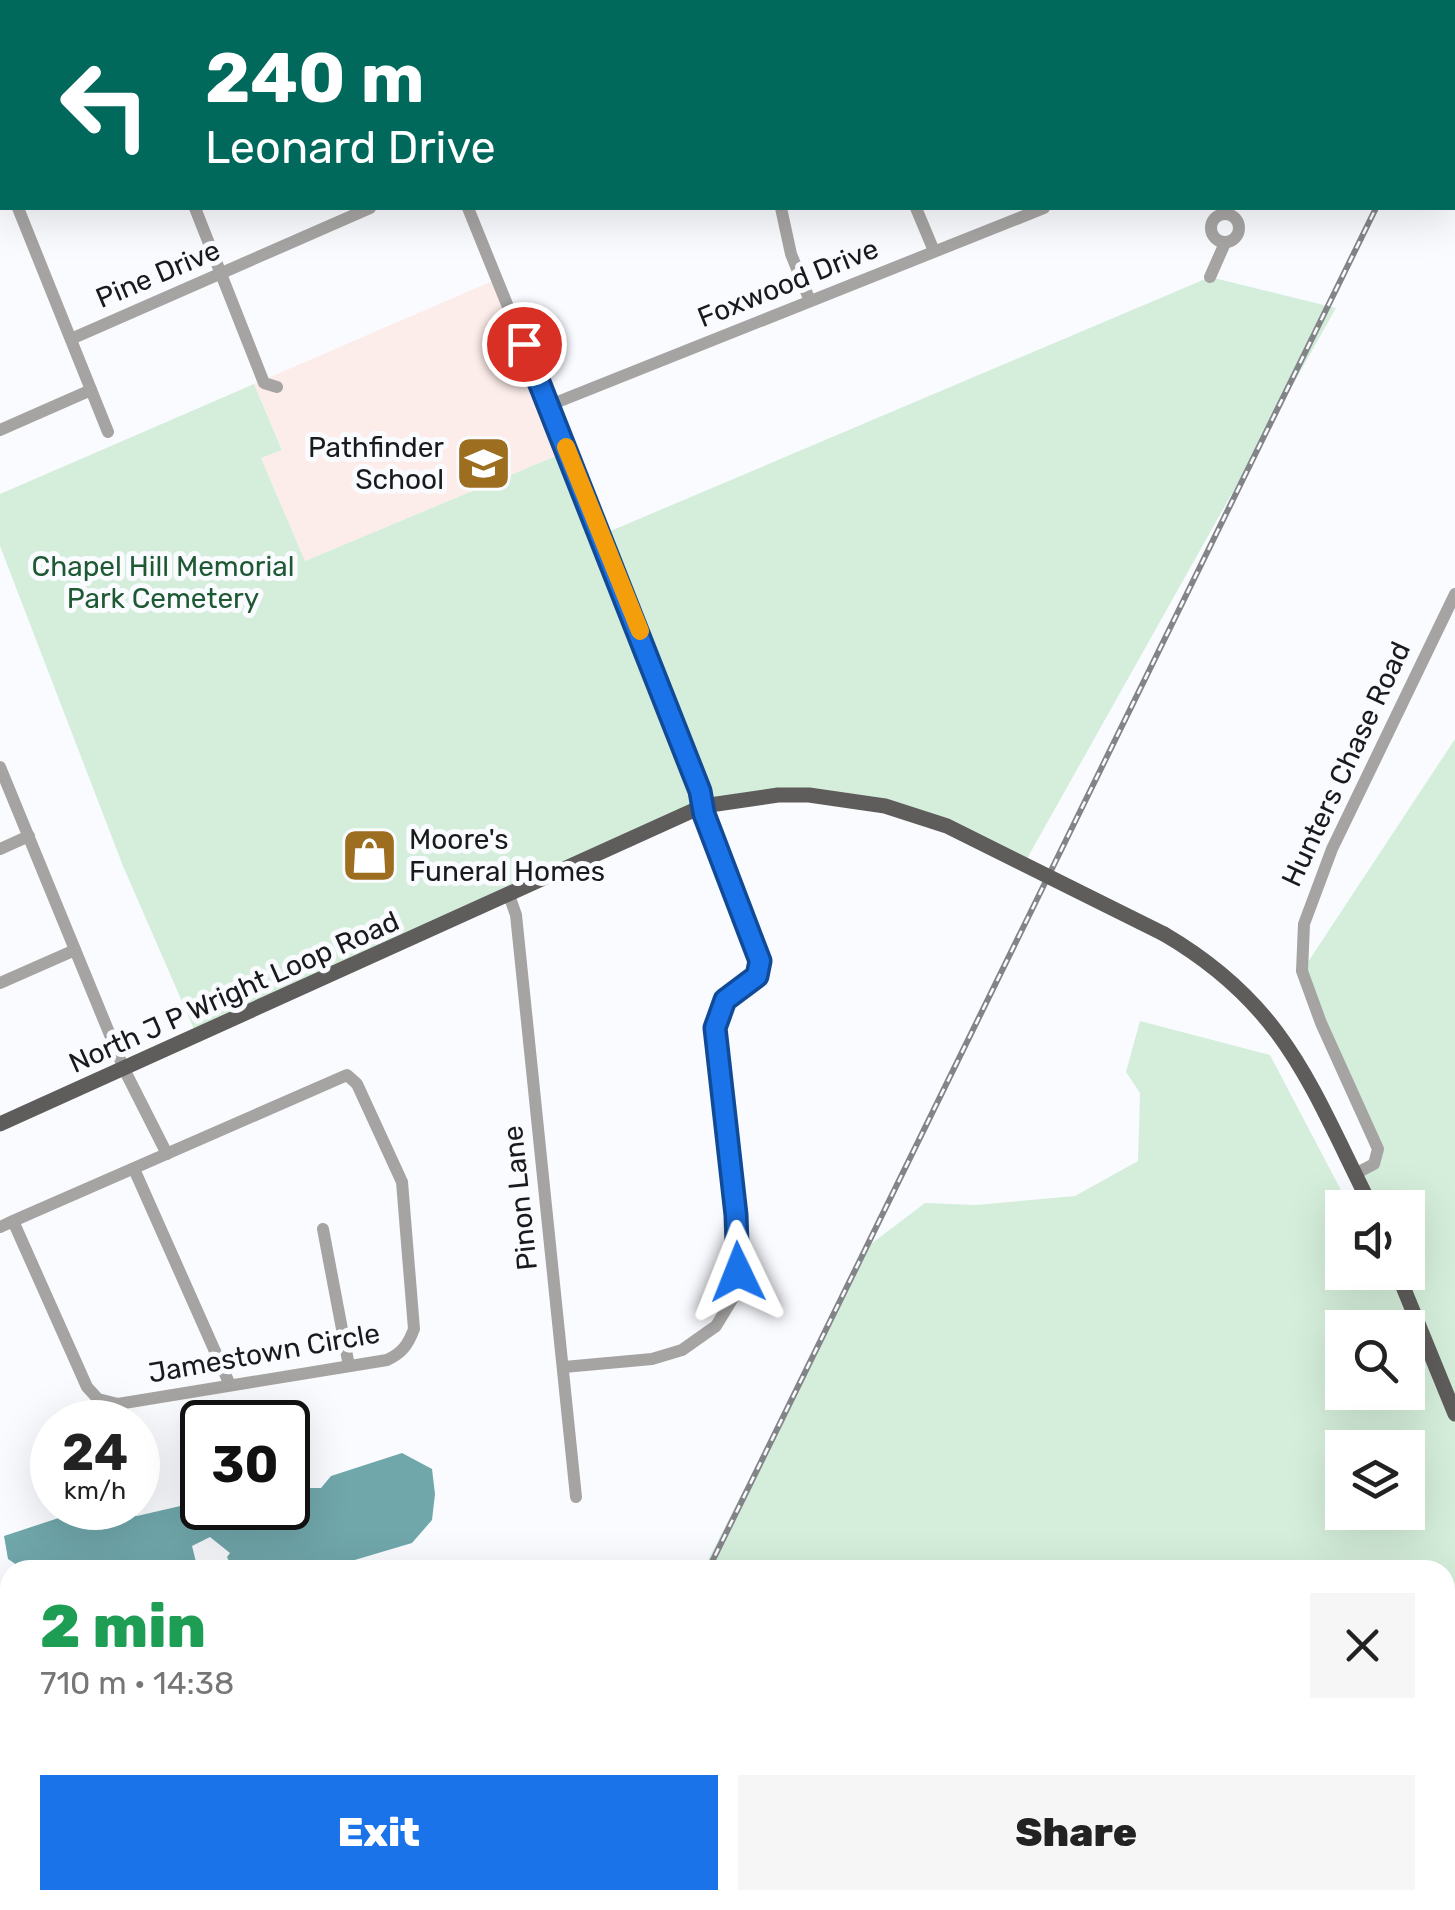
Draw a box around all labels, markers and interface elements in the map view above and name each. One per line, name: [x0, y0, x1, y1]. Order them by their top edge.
text: 240 m: [205, 37, 425, 120]
icon: left: [40, 40, 170, 170]
text: Leonard Drive: [205, 121, 496, 174]
street label: Foxwood Drive: [693, 232, 883, 334]
street label: Pine Drive: [91, 233, 225, 315]
pin: [482, 302, 567, 387]
icon: arrive: [497, 317, 552, 372]
place label: Pathfinder School: [308, 431, 444, 496]
school or university icon: Pathfinder School: [453, 433, 513, 493]
park label: Chapel Hill Memorial Park Cemetery: [32, 550, 294, 615]
street label: Hunters Chase Road: [1275, 636, 1417, 892]
place label: Moore's Funeral Homes: [409, 823, 605, 888]
shop icon: Moore's Funeral Homes: [340, 825, 400, 885]
street label: North J P Wright Loop Road: [64, 904, 404, 1080]
street label: Pinon Lane: [496, 1124, 544, 1272]
map controls: [1325, 1190, 1425, 1530]
button: sound: [1325, 1190, 1425, 1290]
position arrow: [686, 1220, 790, 1324]
button: search: [1325, 1310, 1425, 1410]
street label: Jamestown Circle: [146, 1316, 382, 1390]
speed limit sign: 30: [180, 1400, 310, 1530]
text: 24: [62, 1423, 128, 1483]
button: layers: [1325, 1430, 1425, 1530]
text: km/h: [64, 1476, 126, 1505]
text: 2 min: [40, 1591, 206, 1662]
button: close: [1310, 1593, 1415, 1698]
text: 710 m · 14:38: [40, 1664, 234, 1702]
button: Exit: [40, 1775, 718, 1890]
button: Share: [738, 1775, 1415, 1890]

